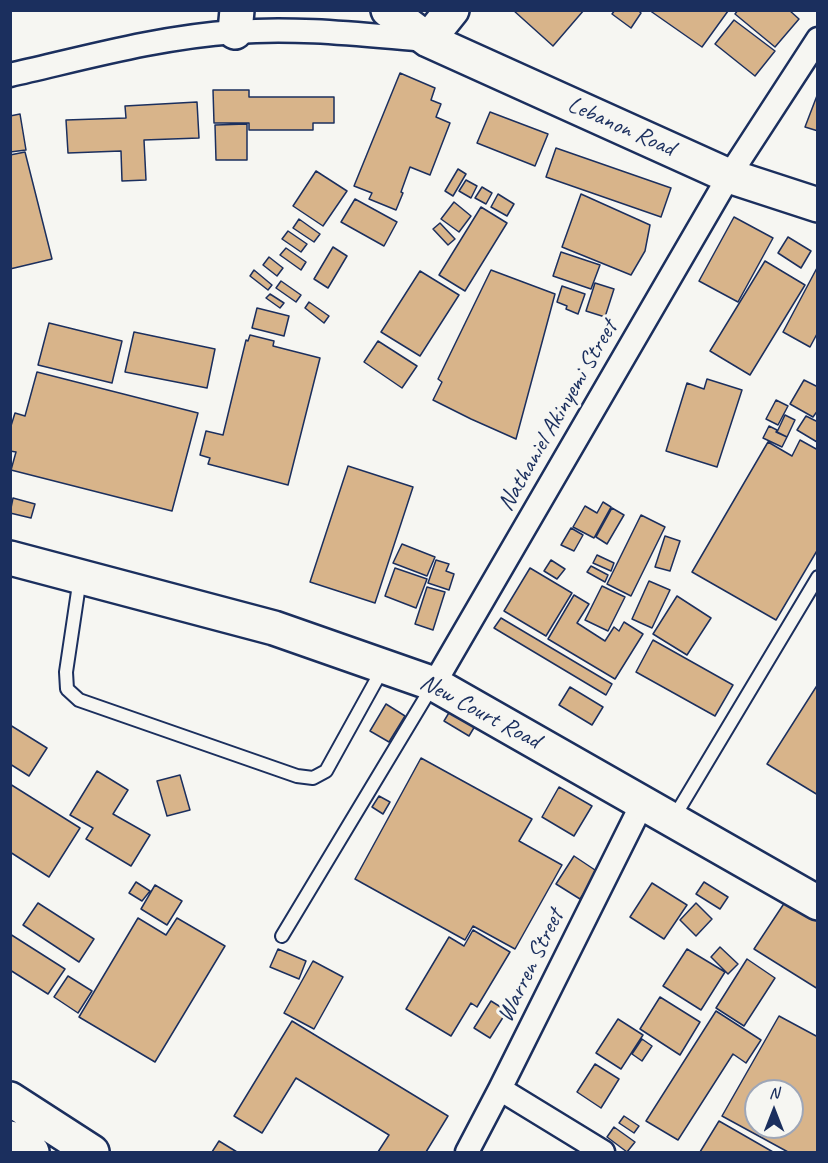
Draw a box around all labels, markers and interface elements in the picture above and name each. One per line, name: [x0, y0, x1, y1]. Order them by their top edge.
street label: Lebanon Road: [563, 91, 679, 163]
street label: Nathaniel Akinyemi Street: [492, 316, 624, 516]
street label: New Court Road: [415, 668, 545, 756]
street label: Warren Street: [491, 905, 571, 1027]
north arrow: [744, 1079, 804, 1139]
text: N: [769, 1083, 779, 1103]

